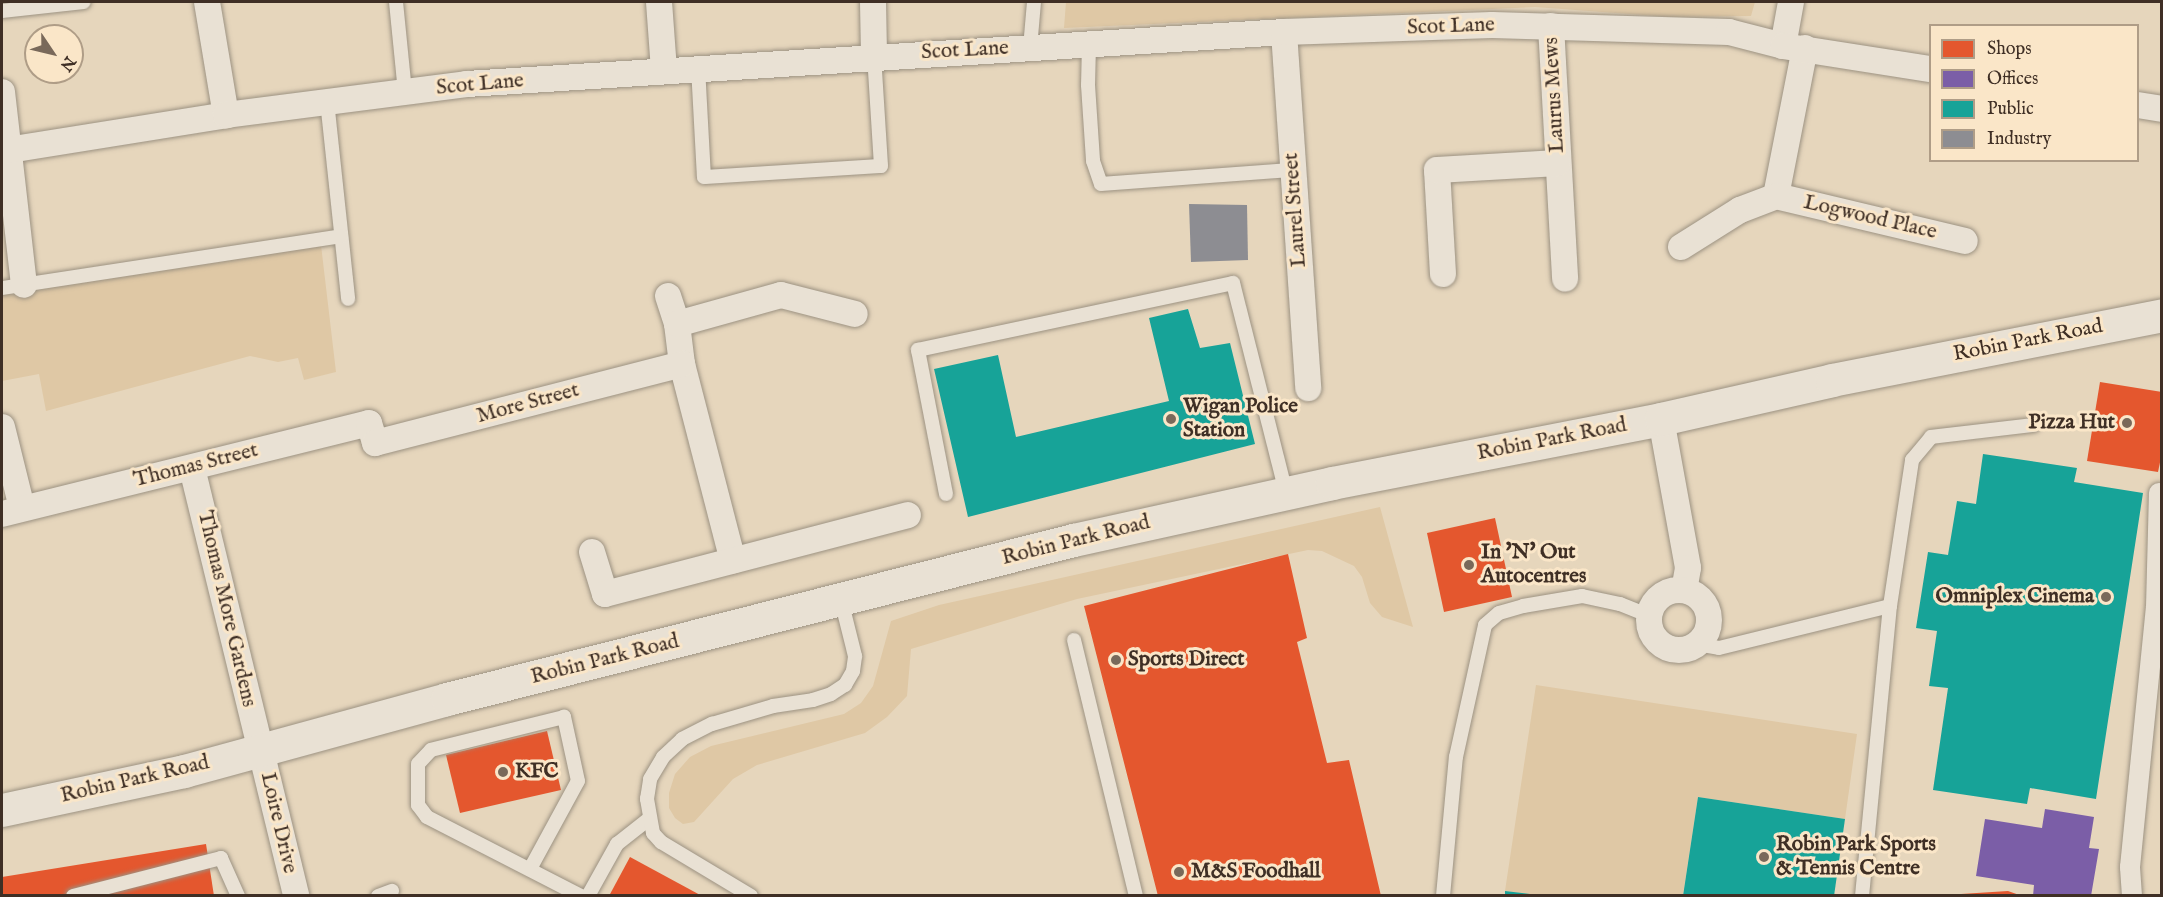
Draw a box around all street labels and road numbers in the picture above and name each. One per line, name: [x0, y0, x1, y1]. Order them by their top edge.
street label: Scot Lane: [1407, 13, 1495, 41]
street label: Scot Lane: [921, 36, 1009, 66]
street label: Laurus Mews: [1539, 37, 1571, 153]
street label: Scot Lane: [435, 69, 525, 101]
street label: Laurel Street: [1279, 152, 1313, 268]
street label: Logwood Place: [1801, 190, 1939, 246]
street label: Robin Park Road: [1951, 314, 2105, 368]
street label: More Street: [474, 378, 582, 430]
street label: Robin Park Road: [1475, 413, 1629, 467]
street label: Thomas Street: [131, 438, 261, 494]
street label: Thomas More Gardens: [191, 508, 261, 710]
street label: Robin Park Road: [999, 510, 1153, 572]
street label: Robin Park Road: [528, 629, 682, 691]
street label: Robin Park Road: [58, 751, 212, 809]
street label: Loire Drive: [254, 770, 302, 876]

